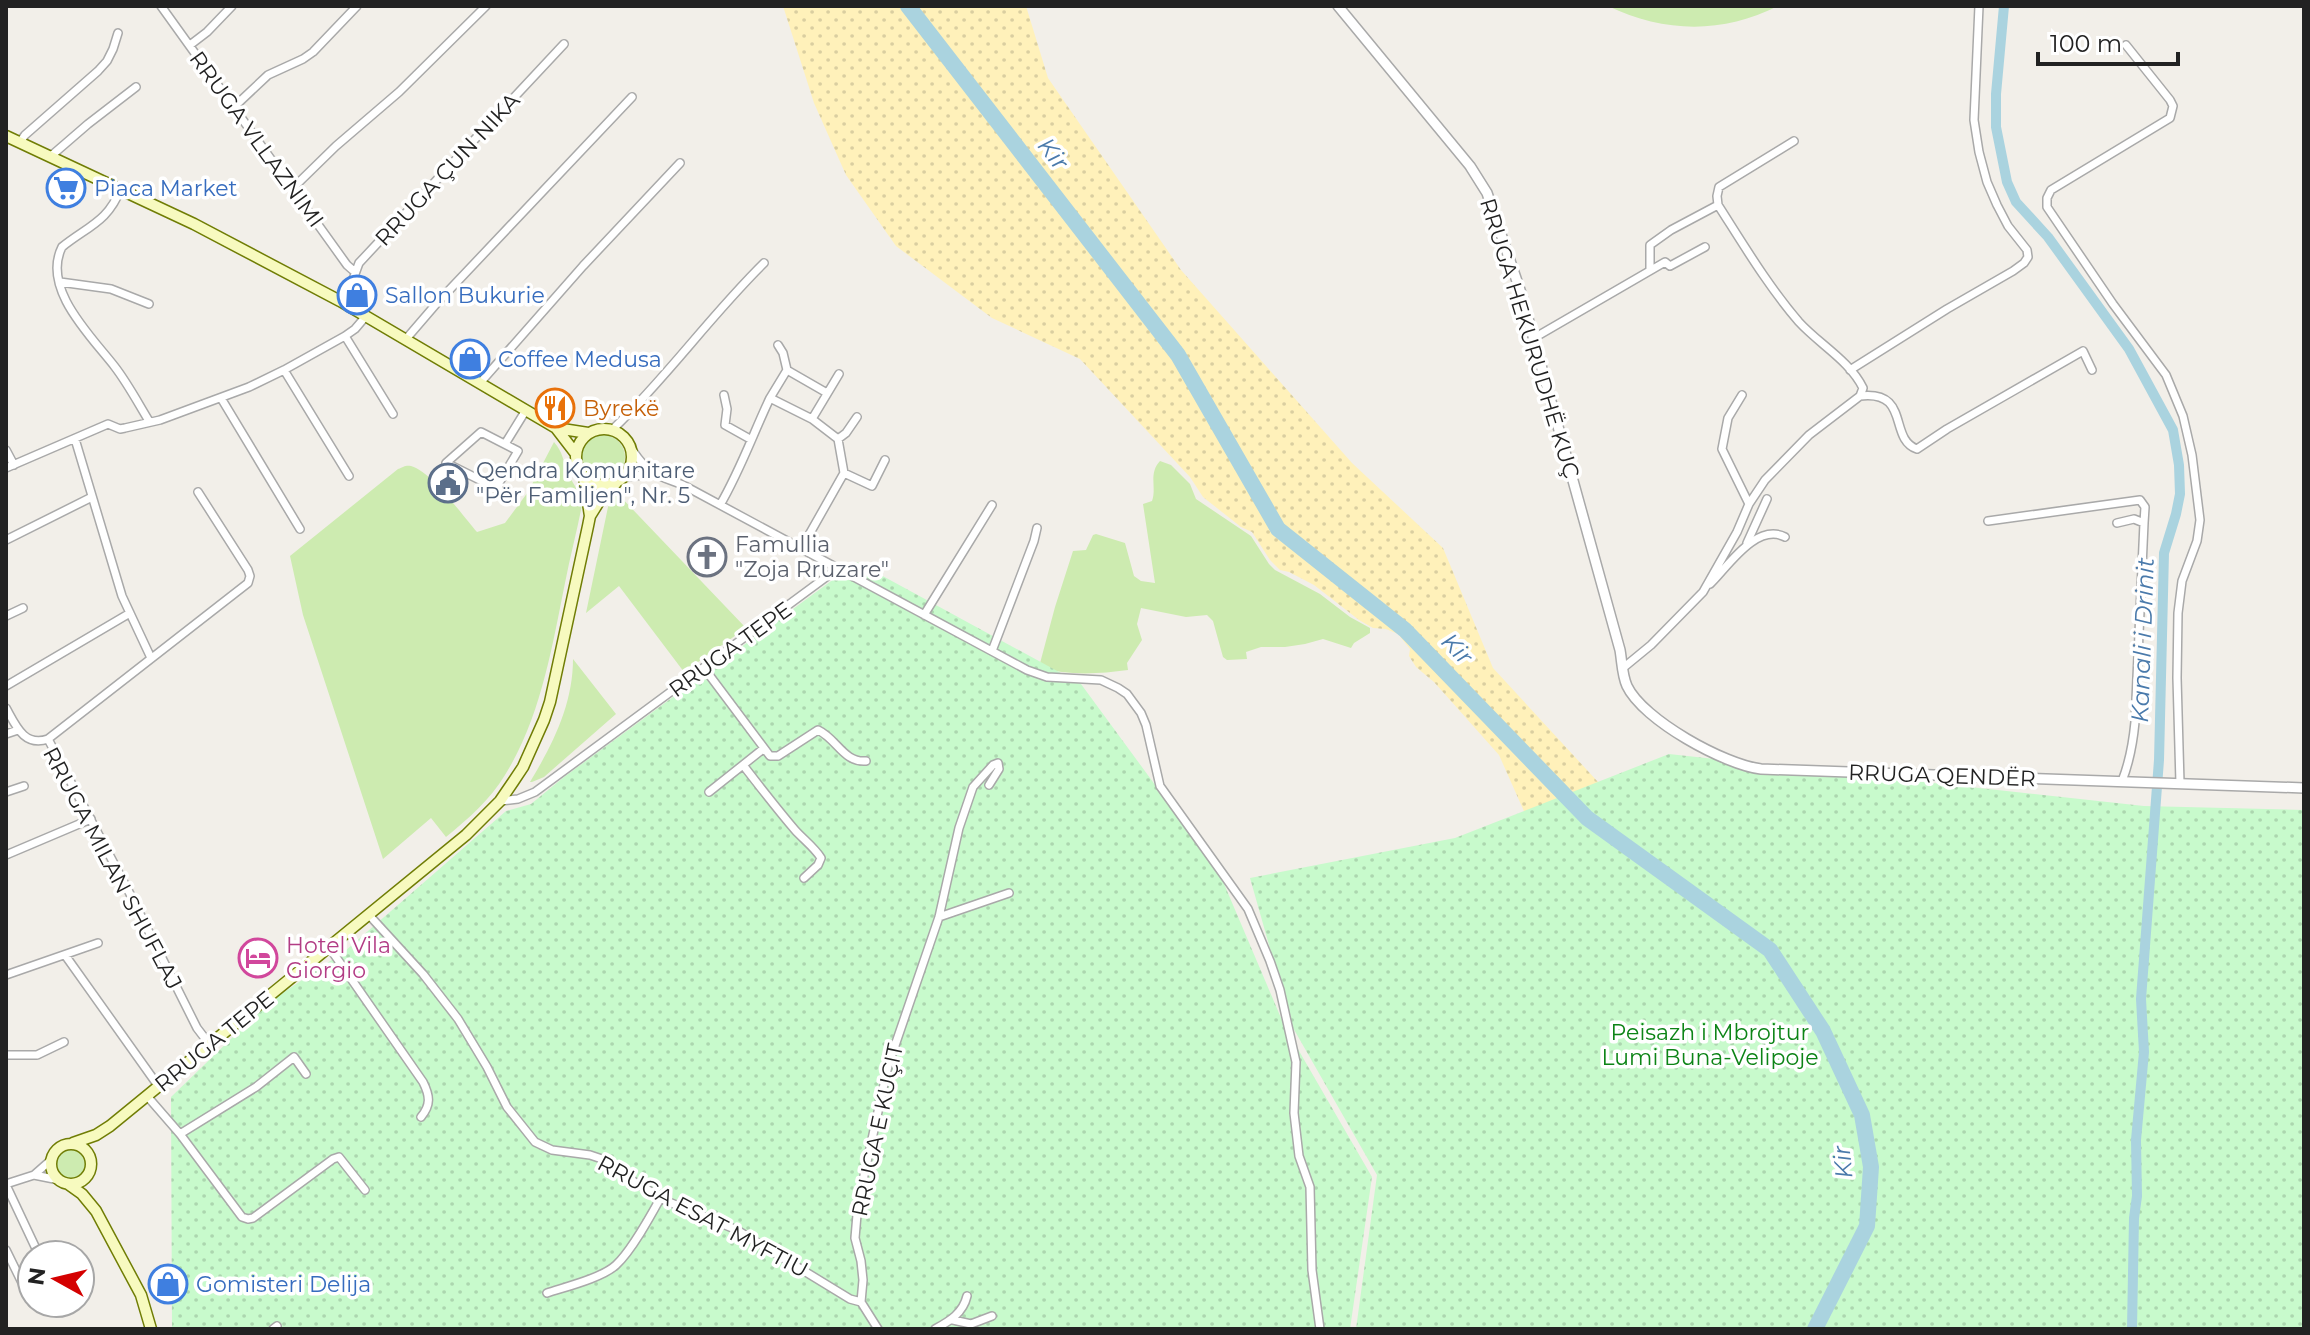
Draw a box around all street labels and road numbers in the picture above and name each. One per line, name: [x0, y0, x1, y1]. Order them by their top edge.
street label: RRUGA VLLAZNIMI: [184, 46, 330, 233]
street label: RRUGA ÇUN NIKA: [369, 87, 526, 252]
street label: RRUGA HEKURUDHË KUÇ: [1474, 195, 1585, 481]
street label: RRUGA TEPE: [664, 596, 797, 703]
street label: RRUGA MILAN SHUFLAJ: [37, 742, 188, 994]
street label: RRUGA QENDËR: [1848, 759, 2036, 792]
street label: RRUGA TEPE: [149, 985, 279, 1098]
street label: RRUGA E KUÇIT: [846, 1041, 909, 1219]
street label: RRUGA ESAT MYFTIU: [593, 1149, 813, 1283]

